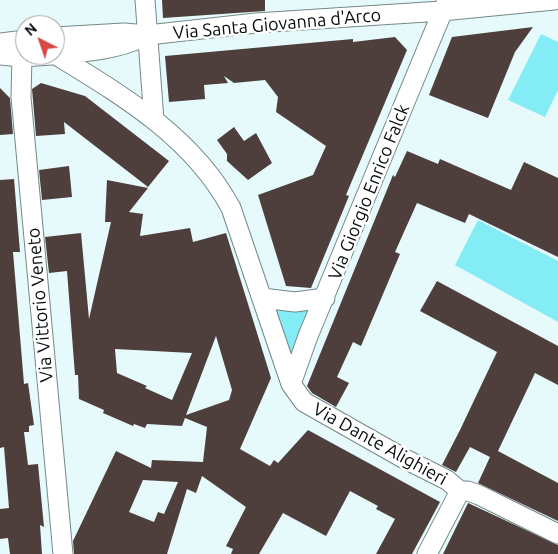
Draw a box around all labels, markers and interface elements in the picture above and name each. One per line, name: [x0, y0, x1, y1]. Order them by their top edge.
street label: Via Santa Giovanna d'Arco: [172, 4, 382, 44]
north arrow: [15, 15, 65, 65]
text: N: [22, 20, 40, 39]
street label: Via Giorgio Enrico Falck: [324, 101, 414, 283]
street label: Via Vittorio Veneto: [22, 227, 58, 383]
street label: Via Dante Alighieri: [309, 398, 451, 490]

